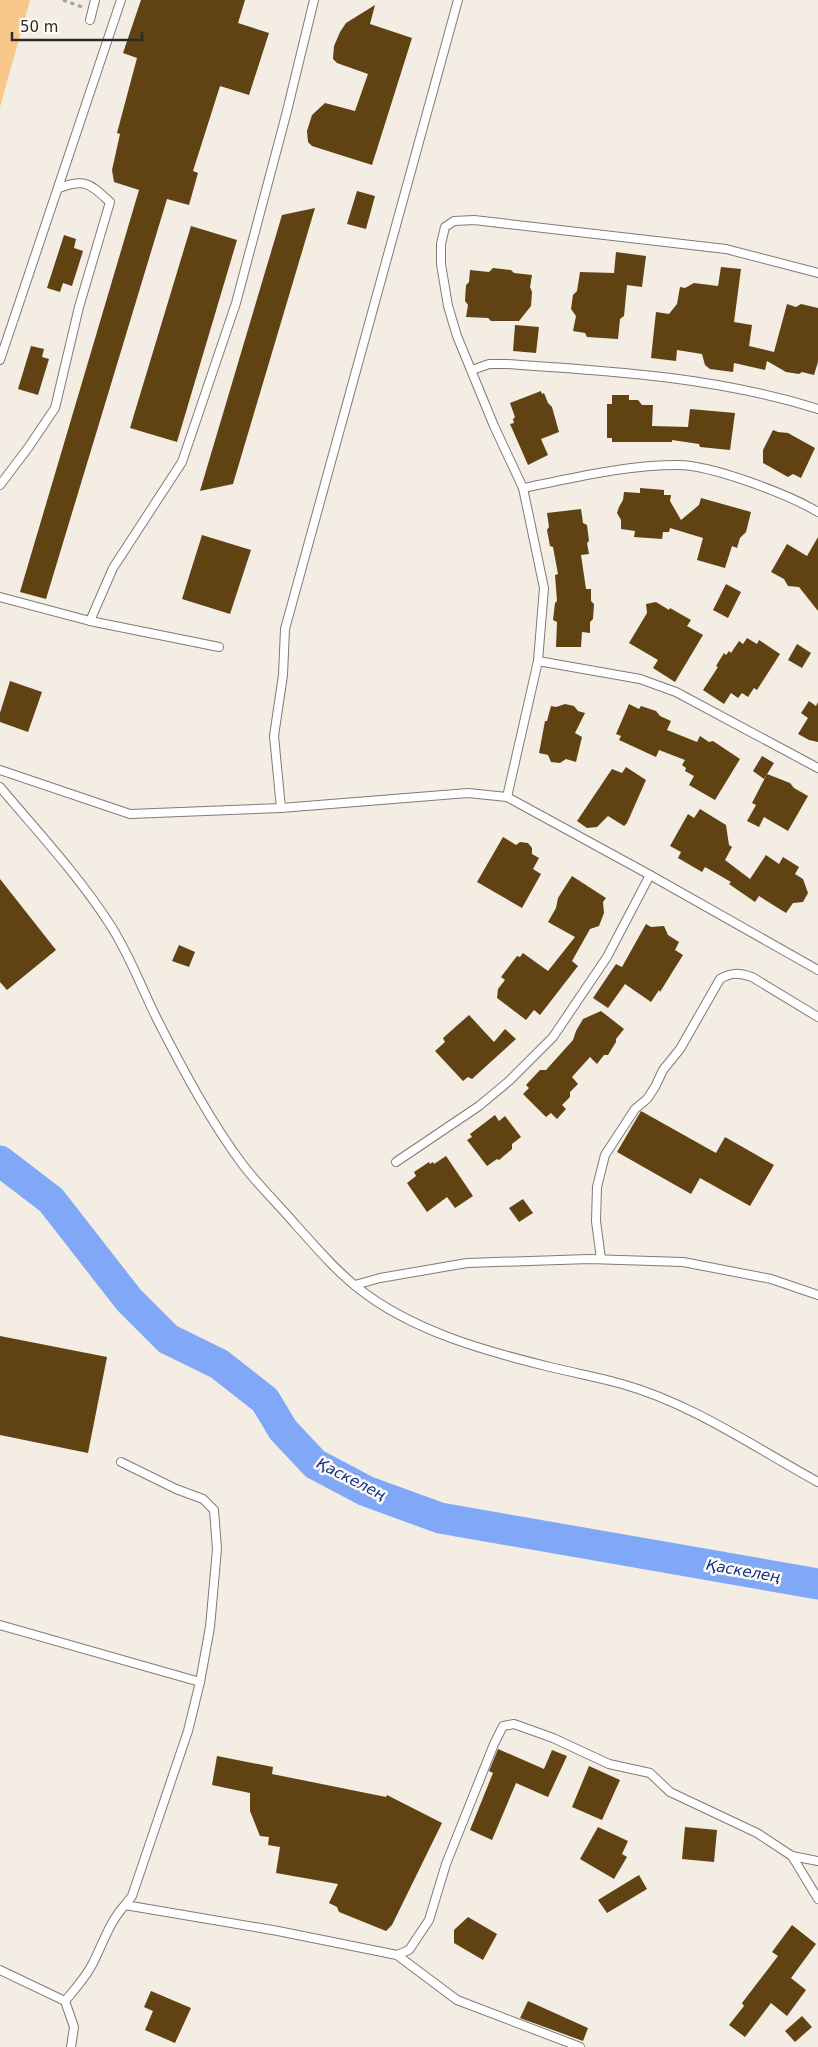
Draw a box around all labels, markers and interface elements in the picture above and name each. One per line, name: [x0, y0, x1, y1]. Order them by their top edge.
scale bar: [12, 10, 142, 42]
text: 50 m: [20, 18, 58, 36]
water label: Қаскелең: [313, 1454, 389, 1504]
water label: Қаскелең: [704, 1556, 782, 1586]

